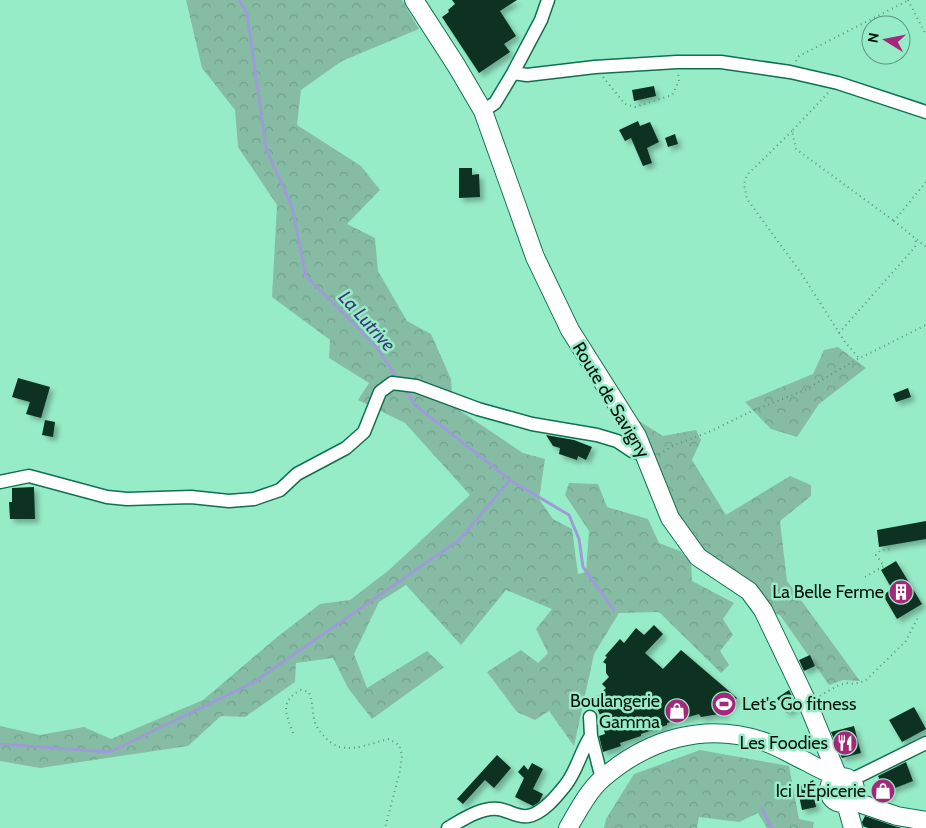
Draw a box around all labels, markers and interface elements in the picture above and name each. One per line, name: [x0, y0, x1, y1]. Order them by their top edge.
north arrow: [861, 15, 911, 65]
text: N: [863, 31, 883, 44]
water label: La Lutrive: [334, 286, 400, 356]
street label: Route de Savigny: [568, 338, 654, 462]
building icon: La Belle Ferme: [888, 579, 914, 605]
place label: La Belle Ferme: [772, 581, 884, 603]
place label: Boulangerie Gamma: [570, 690, 660, 733]
sports icon: Let's Go fitness: [711, 691, 737, 717]
place label: Let's Go fitness: [742, 693, 856, 715]
shop icon: Boulangerie Gamma: [664, 698, 690, 724]
restaurant icon: Les Foodies: [832, 730, 858, 756]
place label: Les Foodies: [740, 732, 828, 754]
shop icon: Ici L'Épicerie: [870, 778, 896, 804]
place label: Ici L'Épicerie: [775, 780, 866, 802]

